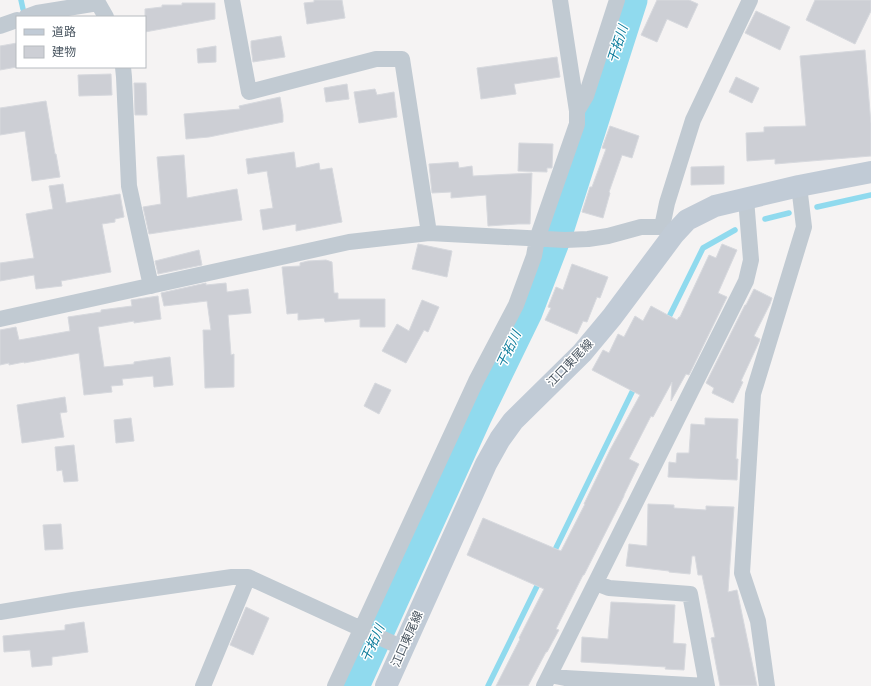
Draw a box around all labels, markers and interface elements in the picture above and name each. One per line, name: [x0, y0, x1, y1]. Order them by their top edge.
legend: [16, 16, 146, 68]
water label: 干拓川: [602, 21, 632, 65]
text: 道路: [52, 23, 76, 40]
text: 建物: [52, 43, 76, 60]
water label: 干拓川: [491, 326, 526, 370]
street label: 江口東尾線: [543, 335, 597, 390]
street label: 江口東尾線: [387, 608, 427, 670]
water label: 干拓川: [356, 620, 389, 664]

